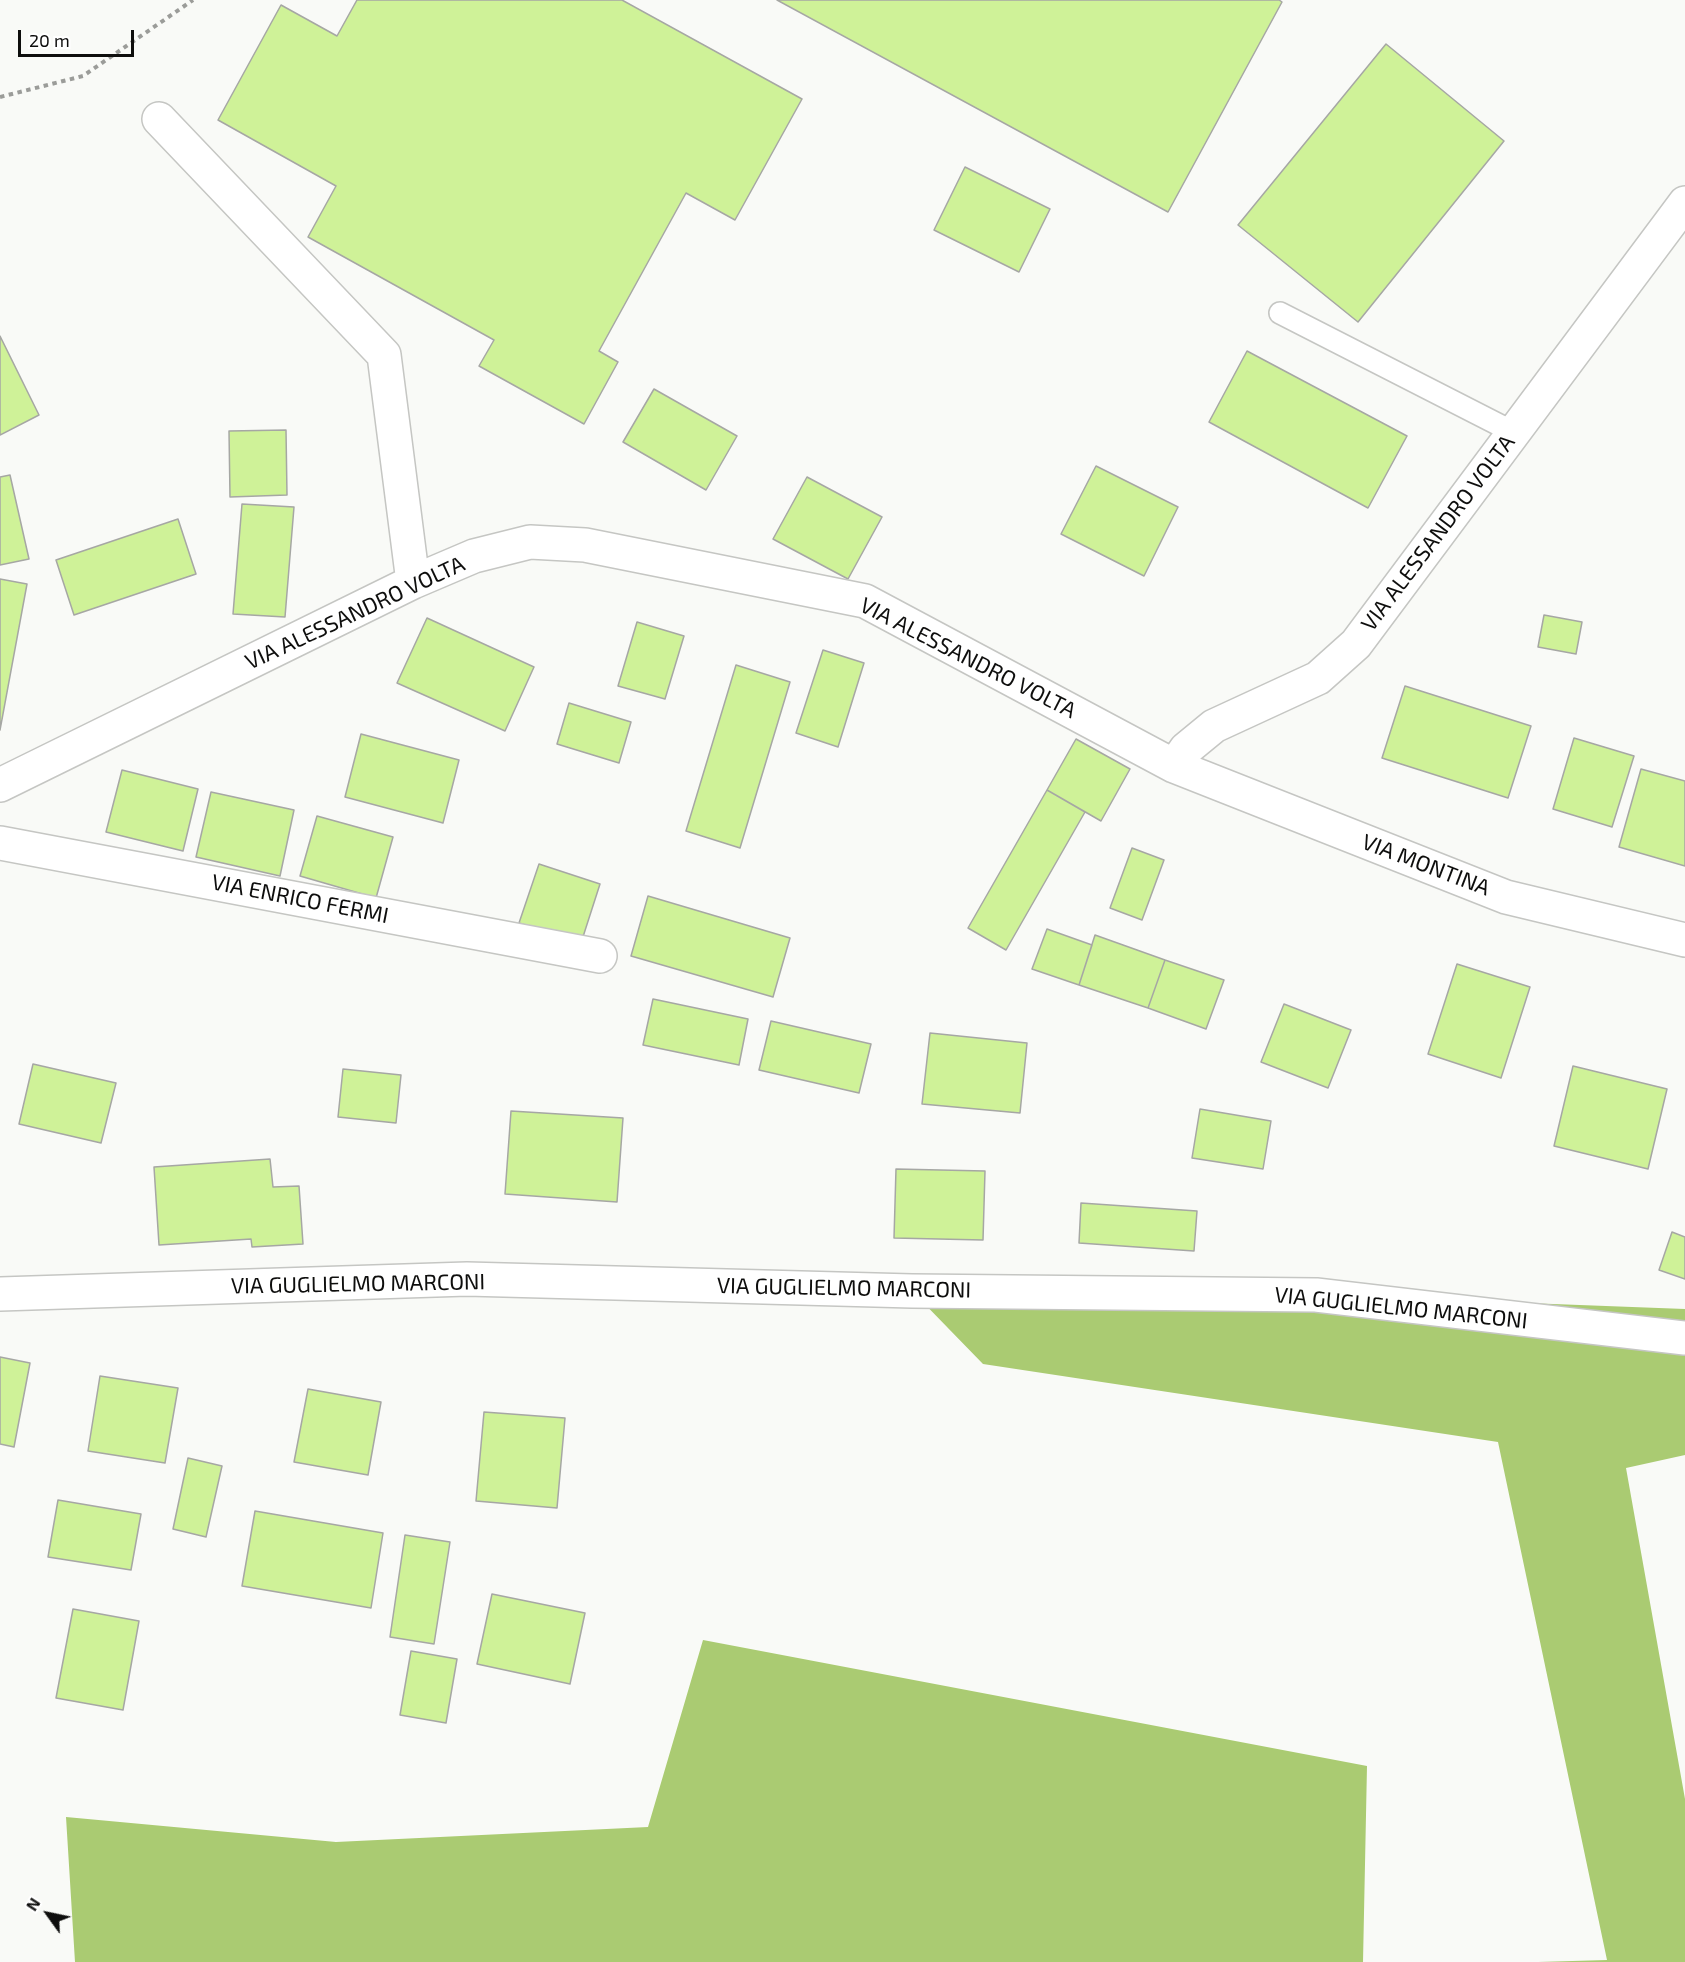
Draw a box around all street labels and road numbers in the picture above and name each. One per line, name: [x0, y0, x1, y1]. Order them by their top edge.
street label: VIA ALESSANDRO VOLTA: [1356, 430, 1520, 636]
street label: VIA ALESSANDRO VOLTA: [241, 551, 469, 675]
street label: VIA ALESSANDRO VOLTA: [856, 592, 1080, 724]
street label: VIA MONTINA: [1358, 828, 1494, 902]
street label: VIA ENRICO FERMI: [209, 869, 391, 929]
street label: VIA GUGLIELMO MARCONI: [231, 1269, 485, 1299]
street label: VIA GUGLIELMO MARCONI: [717, 1273, 971, 1303]
street label: VIA GUGLIELMO MARCONI: [1273, 1282, 1529, 1334]

